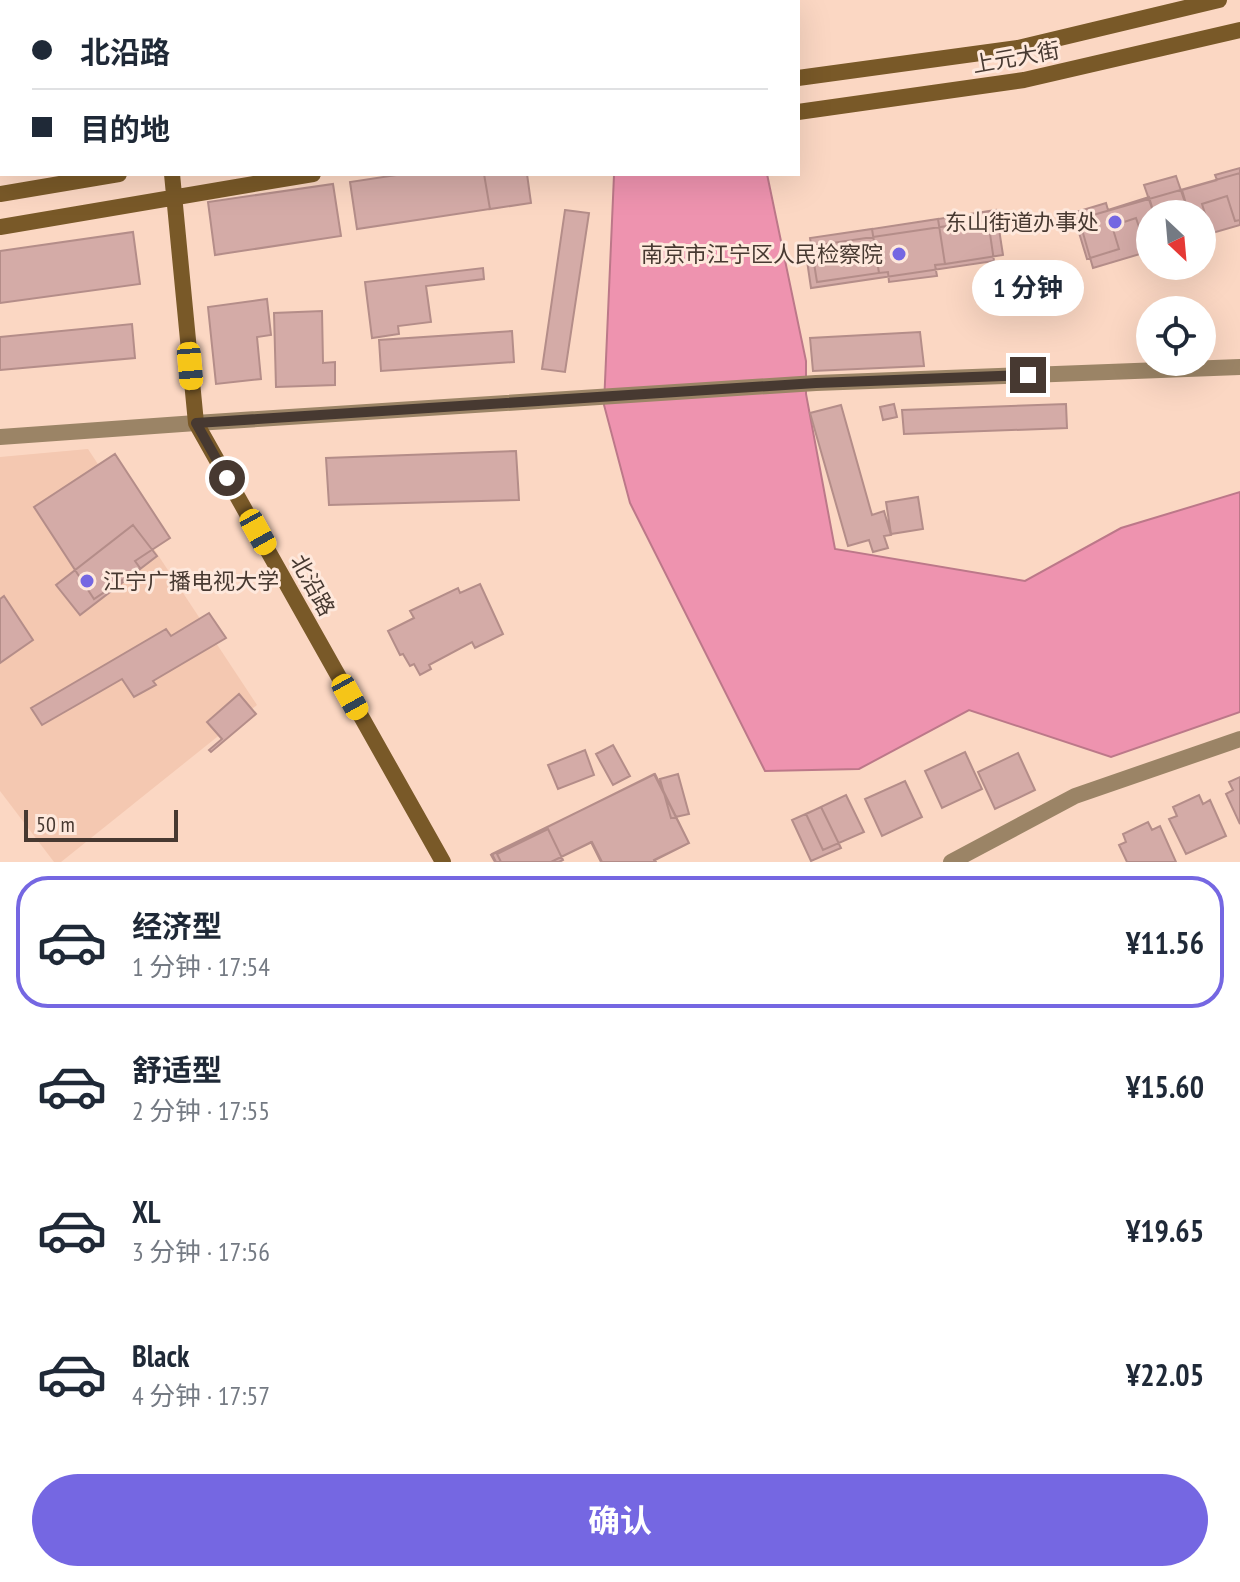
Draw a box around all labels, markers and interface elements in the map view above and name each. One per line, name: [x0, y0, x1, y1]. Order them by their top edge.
text: 北沿路: [80, 32, 170, 71]
street label: 上元大街: [970, 36, 1062, 78]
text: 目的地: [80, 109, 170, 148]
north arrow: [1136, 200, 1216, 280]
map controls: [1136, 200, 1216, 376]
place label: 东山街道办事处: [945, 208, 1099, 236]
marker: 东山街道办事处: [1106, 213, 1124, 231]
place label: 南京市江宁区人民检察院: [641, 240, 883, 268]
marker: 南京市江宁区人民检察院: [890, 245, 908, 263]
callout: 1 分钟: [972, 259, 1084, 315]
text: 1 分钟: [993, 271, 1063, 304]
button: locate: [1136, 296, 1216, 376]
car: [176, 341, 204, 391]
route end: [1010, 357, 1046, 393]
route start: [209, 460, 245, 496]
car: [236, 505, 280, 559]
street label: 北沿路: [285, 549, 341, 621]
place label: 江宁广播电视大学: [103, 567, 279, 595]
marker: 江宁广播电视大学: [78, 572, 96, 590]
car: [328, 670, 372, 724]
scale bar: [24, 806, 178, 842]
text: 50 m: [36, 810, 75, 838]
icon: car: [36, 906, 108, 978]
text: 经济型: [132, 906, 222, 945]
text: ¥11.56: [1126, 923, 1204, 962]
text: 1 分钟 · 17:54: [132, 950, 270, 983]
icon: car: [36, 1050, 108, 1122]
text: 舒适型: [132, 1050, 222, 1089]
text: ¥15.60: [1126, 1067, 1204, 1106]
text: 2 分钟 · 17:55: [132, 1094, 270, 1127]
text: XL: [132, 1192, 161, 1231]
icon: car: [36, 1194, 108, 1266]
text: ¥19.65: [1126, 1211, 1204, 1250]
text: 3 分钟 · 17:56: [132, 1235, 270, 1268]
text: Black: [132, 1336, 189, 1375]
icon: car: [36, 1338, 108, 1410]
text: ¥22.05: [1126, 1355, 1204, 1394]
text: 4 分钟 · 17:57: [132, 1379, 270, 1412]
button: 确认: [32, 1474, 1208, 1566]

